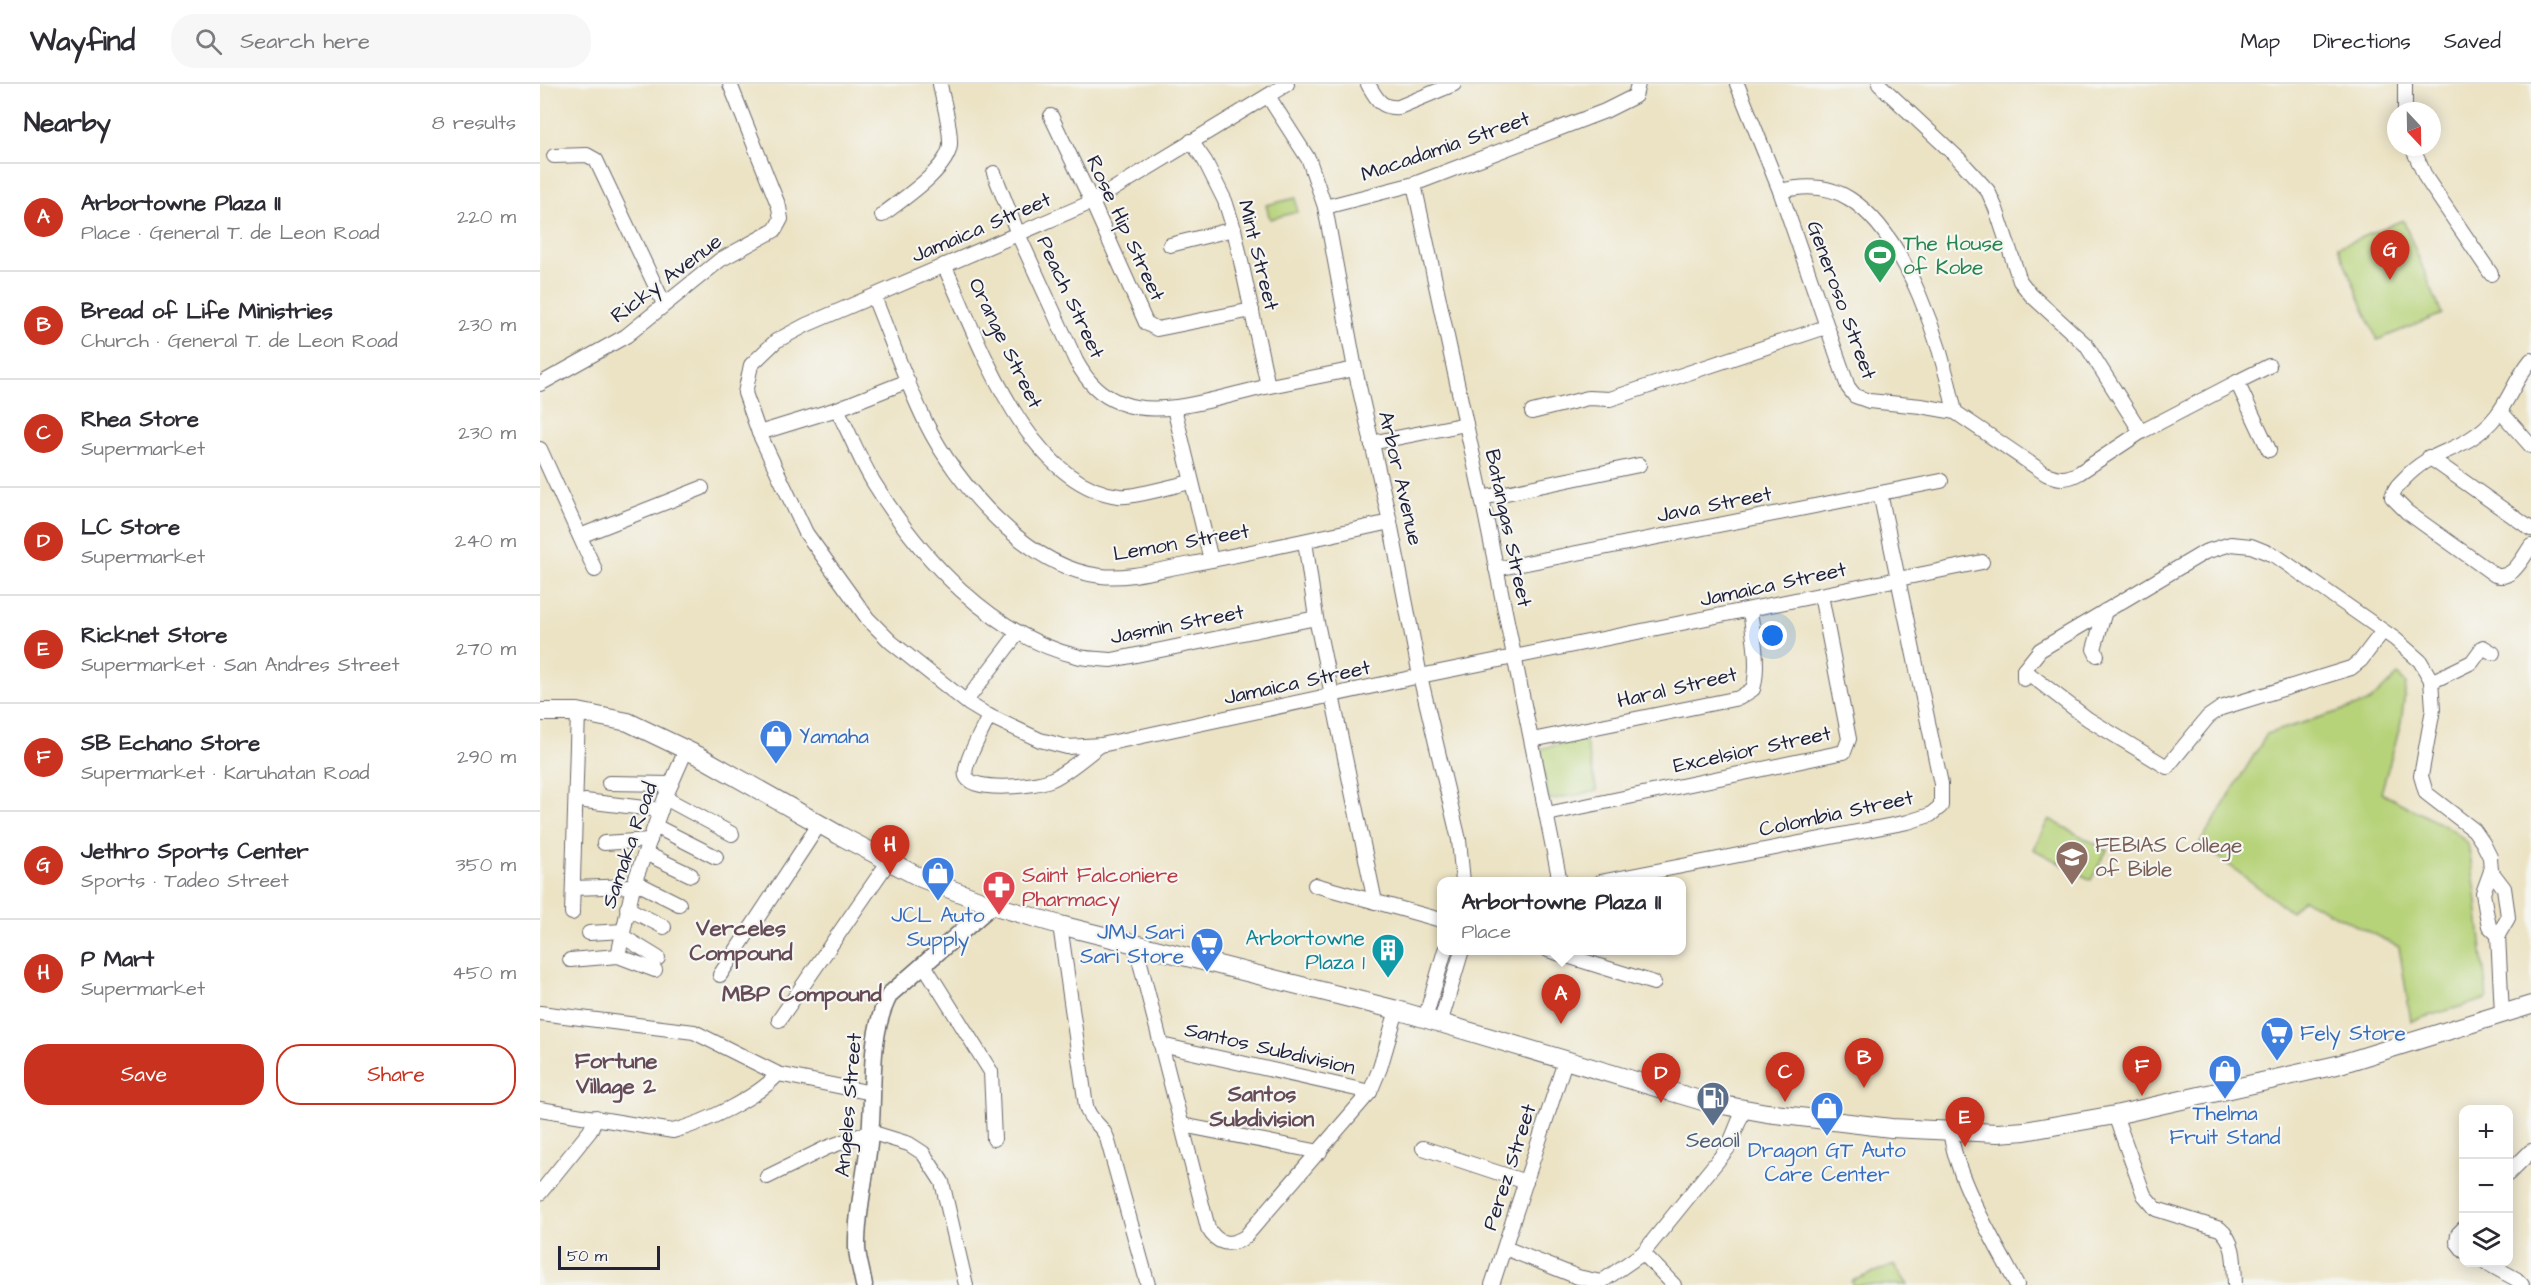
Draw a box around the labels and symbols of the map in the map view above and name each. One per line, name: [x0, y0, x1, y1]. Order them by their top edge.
north arrow: [2387, 102, 2441, 156]
street label: Macadamia Street: [1357, 104, 1534, 189]
street label: Rose Hip Street: [1078, 151, 1172, 307]
street label: Jamaica Street: [907, 185, 1056, 270]
street label: Mint Street: [1231, 197, 1286, 314]
street label: Generoso Street: [1799, 217, 1884, 384]
street label: Ricky Avenue: [605, 227, 729, 331]
place label: The House of Kobe: [1903, 229, 2003, 282]
pin: G: [2370, 230, 2410, 280]
street label: Peach Street: [1029, 231, 1112, 364]
sports icon: The House of Kobe: [1862, 237, 1898, 284]
street label: Orange Street: [960, 273, 1050, 415]
street label: Arbor Avenue: [1371, 408, 1430, 548]
street label: Batangas Street: [1476, 447, 1539, 611]
street label: Java Street: [1654, 479, 1775, 530]
street label: Lemon Street: [1111, 516, 1252, 569]
street label: Jamaica Street: [1697, 555, 1850, 614]
street label: Jasmin Street: [1108, 597, 1247, 652]
your location: [1758, 621, 1787, 650]
street label: Jamaica Street: [1221, 653, 1374, 712]
street label: Haral Street: [1614, 660, 1740, 715]
shop icon: Yamaha: [758, 718, 794, 765]
street label: Excelsior Street: [1671, 719, 1834, 780]
place label: Yamaha: [799, 722, 869, 751]
street label: Samaka Road: [594, 778, 665, 912]
street label: Colombia Street: [1756, 783, 1916, 844]
pin: H: [870, 826, 910, 875]
place label: FEBIAS College of Bible: [2095, 831, 2242, 884]
school or university icon: FEBIAS College of Bible: [2054, 839, 2090, 886]
shop icon: JCL Auto Supply: [920, 855, 956, 902]
place label: Saint Falconiere Pharmacy: [1022, 861, 1178, 916]
pharmacy icon: Saint Falconiere Pharmacy: [981, 869, 1017, 916]
place label: JCL Auto Supply: [891, 901, 985, 956]
district label: Verceles Compound: [689, 913, 793, 969]
place label: JMJ Sari Sari Store: [1080, 918, 1184, 971]
place label: Arbortowne Plaza 1: [1246, 924, 1365, 977]
supermarket icon: JMJ Sari Sari Store: [1189, 926, 1225, 973]
building icon: Arbortowne Plaza 1: [1370, 932, 1406, 979]
pin: A: [1542, 974, 1580, 1024]
district label: MBP Compound: [722, 979, 883, 1010]
street label: Santos Subdivision: [1182, 1015, 1358, 1082]
supermarket icon: Fely Store: [2259, 1015, 2295, 1062]
place label: Fely Store: [2300, 1019, 2406, 1050]
street label: Angeles Street: [828, 1031, 871, 1178]
pin: B: [1844, 1038, 1884, 1088]
district label: Fortune Village 2: [575, 1046, 657, 1103]
pin: F: [2122, 1046, 2162, 1096]
pin: C: [1766, 1052, 1804, 1102]
shop icon: Thelma Fruit Stand: [2207, 1053, 2243, 1100]
pin: D: [1642, 1054, 1680, 1103]
district label: Santos Subdivision: [1209, 1079, 1314, 1135]
fuel station icon: Seaoil: [1695, 1080, 1731, 1127]
shop icon: Dragon GT Auto Care Center: [1809, 1090, 1845, 1137]
pin: E: [1946, 1098, 1984, 1147]
place label: Thelma Fruit Stand: [2170, 1099, 2281, 1152]
street label: Perez Street: [1475, 1100, 1544, 1234]
place label: Seaoil: [1686, 1126, 1740, 1155]
place label: Dragon GT Auto Care Center: [1748, 1136, 1906, 1189]
scale bar: [558, 1243, 660, 1270]

